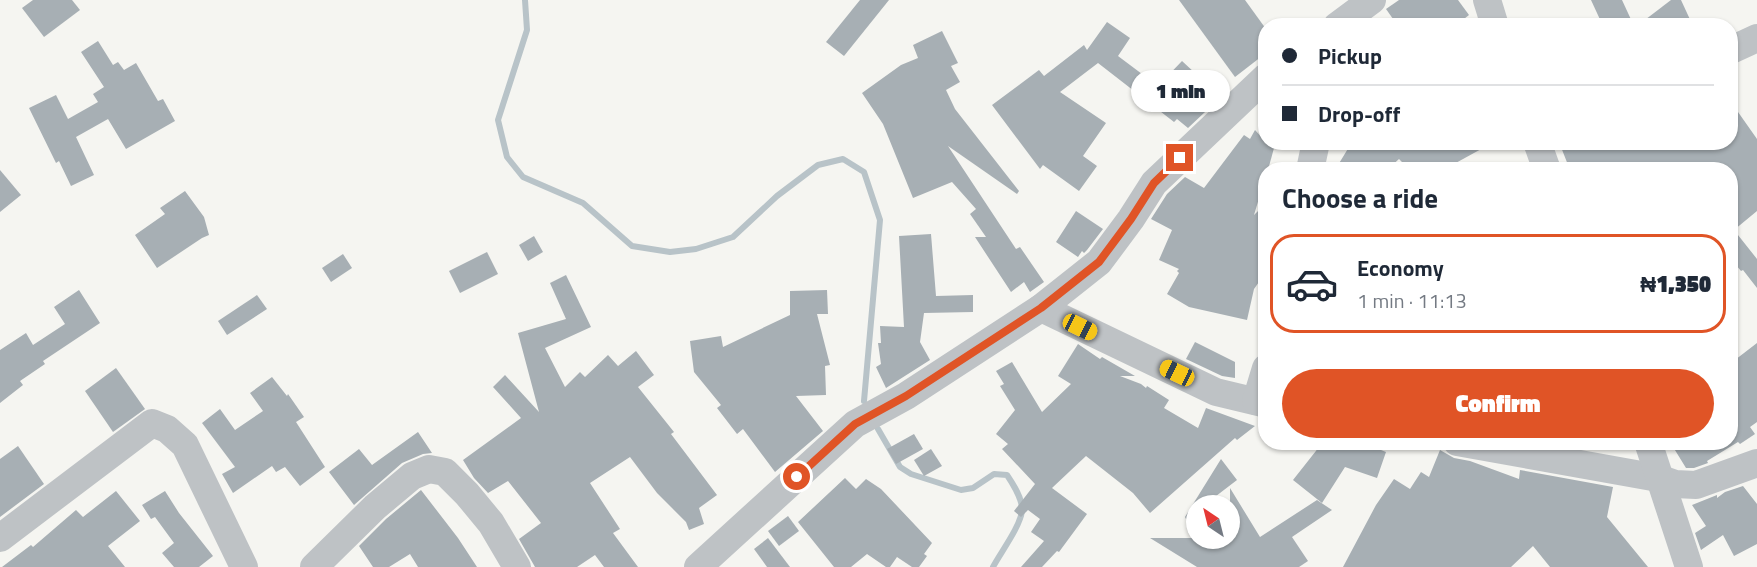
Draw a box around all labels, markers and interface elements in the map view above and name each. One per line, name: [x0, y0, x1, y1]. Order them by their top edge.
text: Pickup: [1318, 39, 1382, 73]
callout: 1 min: [1130, 71, 1230, 113]
text: 1 min: [1156, 75, 1205, 106]
text: Drop-off: [1318, 97, 1400, 131]
route end: [1166, 144, 1193, 171]
text: Choose a ride: [1282, 177, 1438, 218]
text: Economy: [1357, 251, 1444, 285]
icon: car: [1285, 257, 1339, 311]
text: ₦1,350: [1640, 267, 1711, 301]
text: 1 min · 11:13: [1357, 285, 1467, 316]
car: [1060, 311, 1100, 343]
car: [1157, 357, 1197, 389]
button: Confirm: [1282, 369, 1714, 438]
route start: [783, 463, 810, 490]
north arrow: [1186, 495, 1240, 549]
map controls: [1186, 495, 1240, 549]

